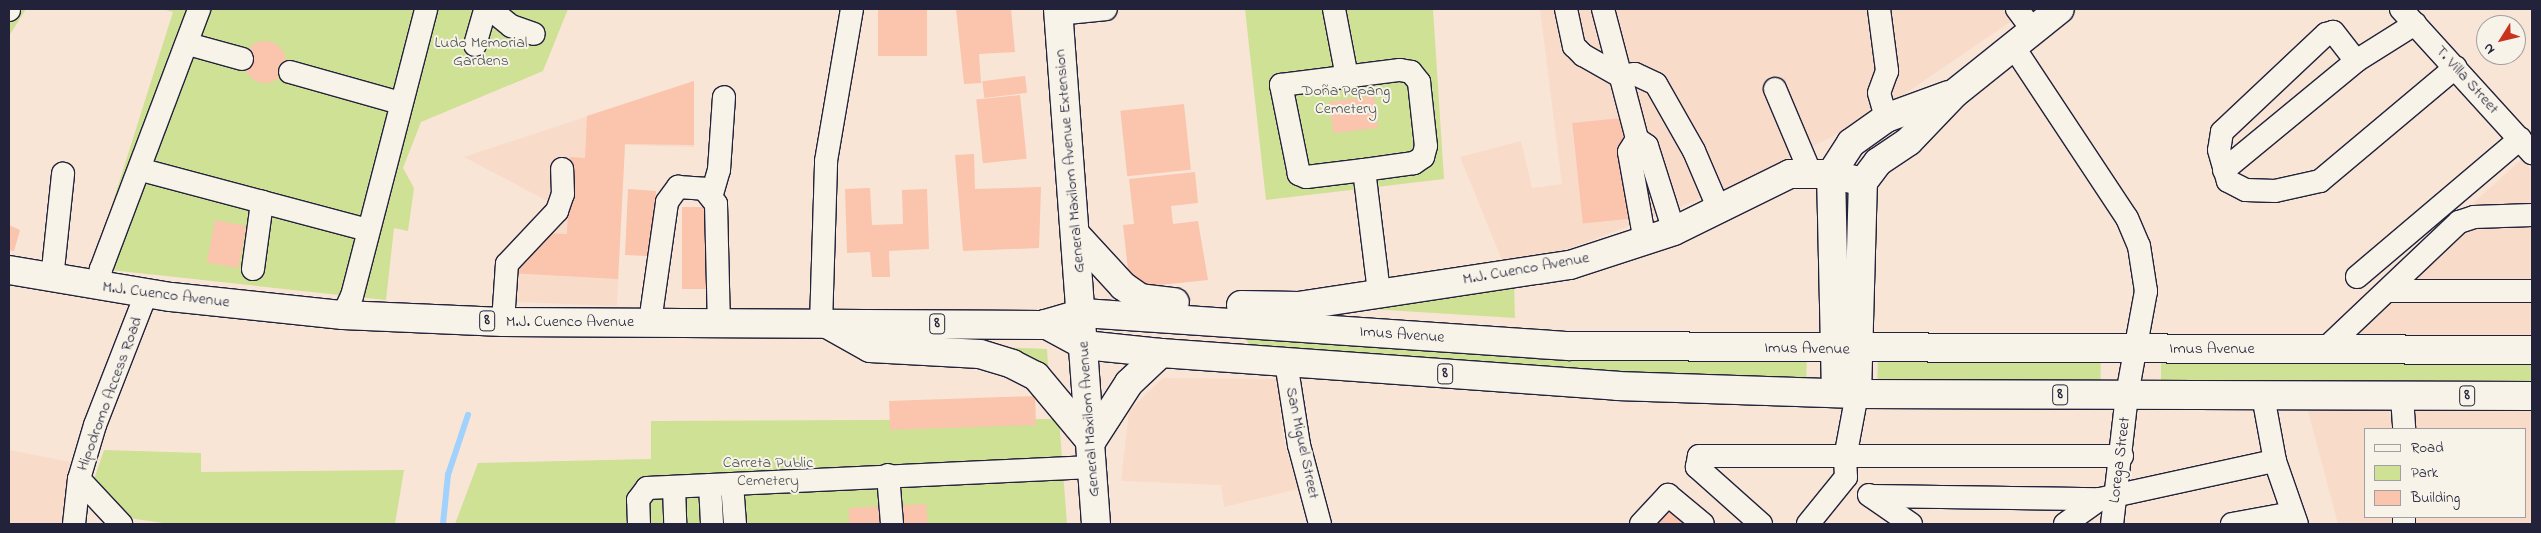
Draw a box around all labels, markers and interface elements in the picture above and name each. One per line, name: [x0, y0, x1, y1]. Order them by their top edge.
north arrow: [2476, 15, 2526, 65]
park label: Ludo Memorial Gardens: [434, 33, 528, 71]
text: N: [2478, 39, 2501, 59]
street label: T. Villa Street: [2431, 42, 2503, 118]
street label: General Maxilom Avenue Extension: [1051, 48, 1089, 274]
park label: Doña Pepang Cemetery: [1302, 81, 1390, 119]
street label: M.J. Cuenco Avenue: [1461, 248, 1591, 290]
street label: M.J. Cuenco Avenue: [101, 278, 231, 312]
road number: 8: [478, 308, 496, 334]
street label: M.J. Cuenco Avenue: [506, 312, 634, 332]
road number: 8: [928, 312, 946, 336]
street label: Hipodromo Access Road: [73, 314, 147, 474]
street label: Imus Avenue: [1359, 322, 1445, 348]
street label: Imus Avenue: [1764, 339, 1850, 359]
street label: Imus Avenue: [2169, 339, 2255, 359]
street label: General Maxilom Avenue: [1074, 340, 1104, 498]
road number: 8: [1436, 362, 1454, 386]
road number: 8: [2051, 382, 2069, 408]
road number: 8: [2458, 384, 2476, 408]
street label: San Miguel Street: [1281, 385, 1323, 501]
street label: Lorega Street: [2105, 416, 2135, 504]
legend: [2364, 428, 2526, 518]
text: Road: [2411, 437, 2444, 459]
park label: Carreta Public Cemetery: [723, 453, 813, 491]
text: Park: [2411, 462, 2438, 484]
text: Building: [2411, 487, 2460, 509]

